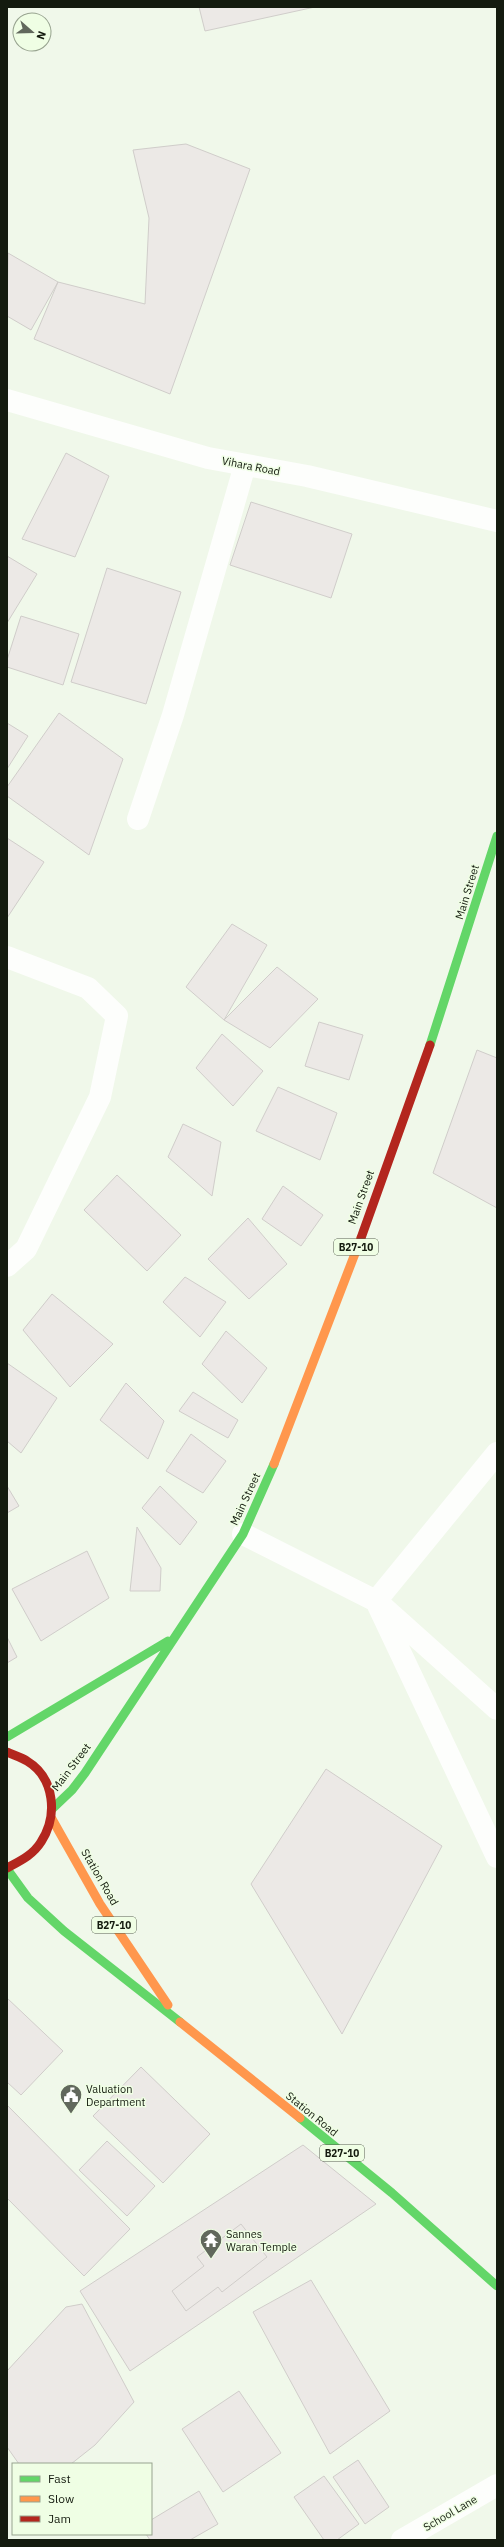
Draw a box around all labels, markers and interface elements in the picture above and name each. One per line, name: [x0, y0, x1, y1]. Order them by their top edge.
north arrow: [12, 12, 52, 52]
text: N: [33, 29, 49, 42]
street label: Vihara Road: [221, 453, 281, 479]
street label: Main Street: [452, 863, 482, 921]
street label: Main Street: [345, 1168, 377, 1226]
road number: B27-10: [334, 1239, 378, 1255]
street label: Main Street: [227, 1470, 263, 1528]
street label: Main Street: [48, 1740, 94, 1794]
street label: Station Road: [78, 1846, 122, 1908]
road number: B27-10: [92, 1917, 136, 1933]
public building icon: Valuation Department: [58, 2082, 84, 2115]
place label: Valuation Department: [86, 2082, 146, 2109]
street label: Station Road: [283, 2089, 341, 2139]
road number: B27-10: [320, 2145, 364, 2161]
temple icon: Sannes Waran Temple: [198, 2227, 224, 2260]
place label: Sannes Waran Temple: [226, 2227, 297, 2254]
legend: [12, 2463, 152, 2535]
text: Fast: [48, 2471, 71, 2486]
text: Slow: [48, 2491, 74, 2506]
street label: School Lane: [421, 2492, 479, 2534]
text: Jam: [48, 2511, 71, 2526]

